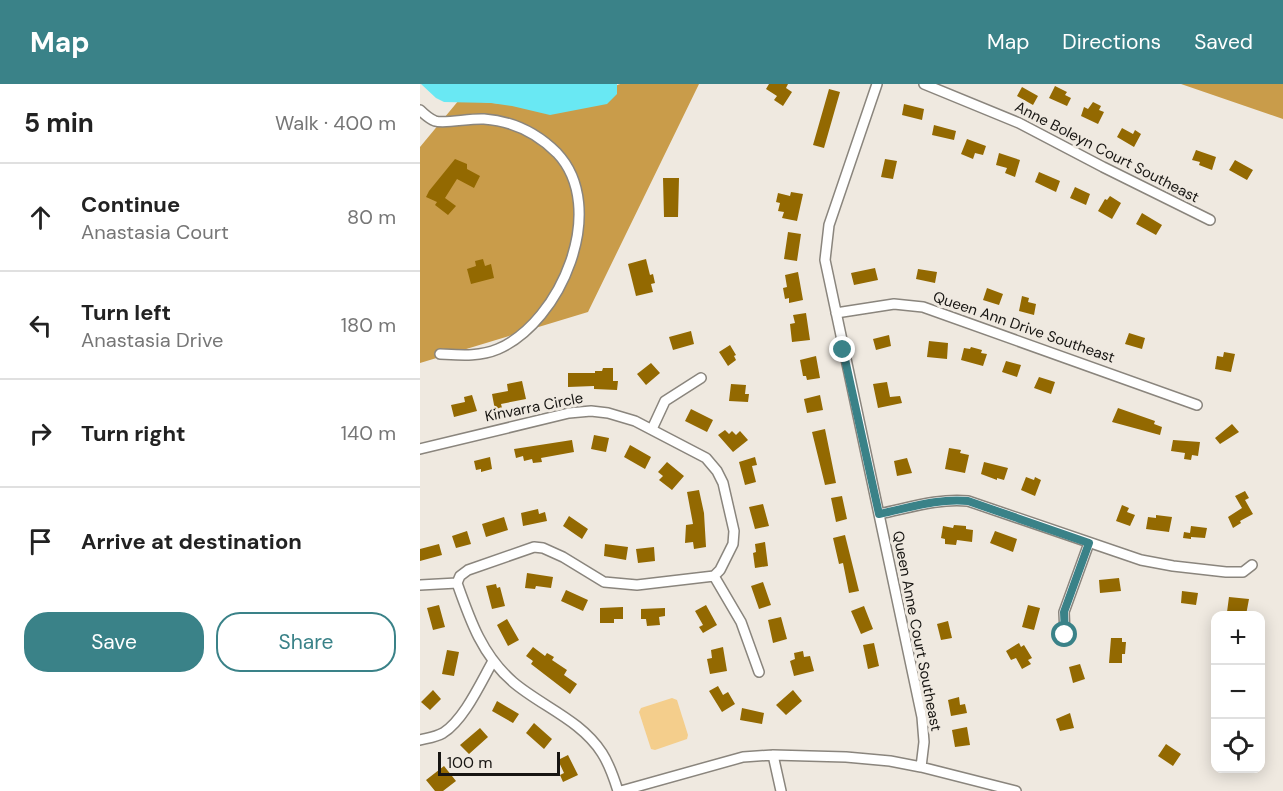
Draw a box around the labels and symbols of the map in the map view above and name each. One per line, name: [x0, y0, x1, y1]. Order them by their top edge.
street label: Anne Boleyn Court Southeast: [1011, 97, 1203, 207]
street label: Queen Ann Drive Southeast: [930, 286, 1118, 368]
route end: [829, 336, 855, 362]
street label: Kinvarra Circle: [483, 388, 585, 426]
street label: Queen Anne Court Southeast: [888, 529, 946, 733]
route start: [1051, 621, 1077, 647]
scale bar: [438, 749, 560, 776]

